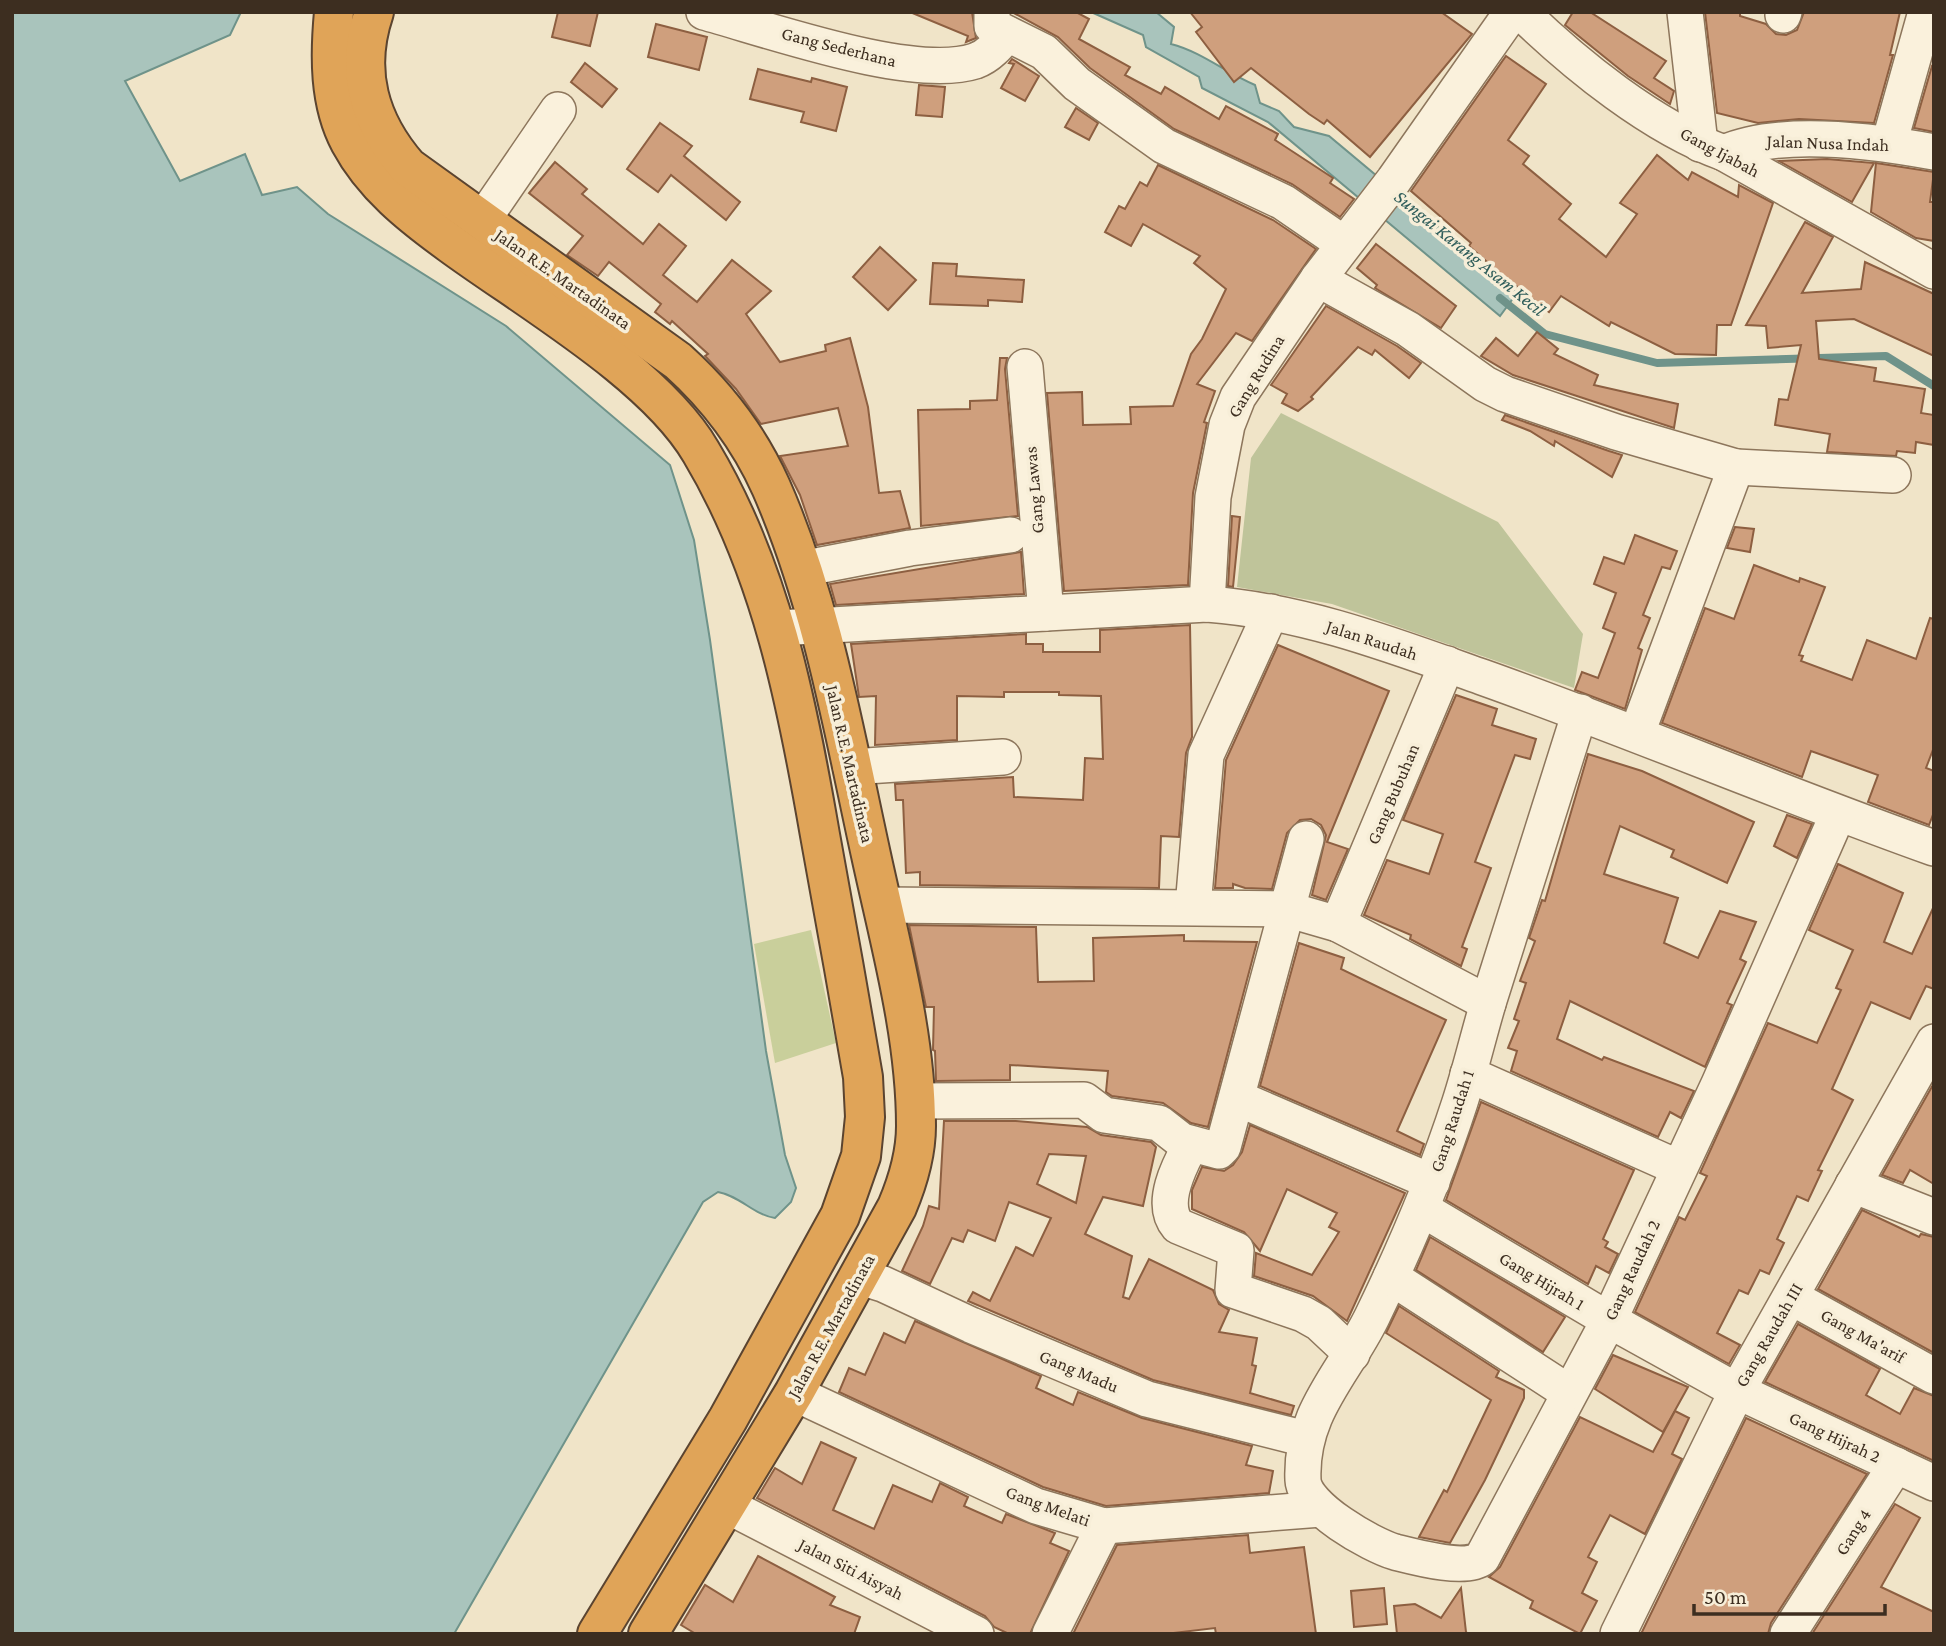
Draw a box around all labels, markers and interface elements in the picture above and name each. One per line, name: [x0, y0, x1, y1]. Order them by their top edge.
street label: Gang Sederhana: [780, 23, 898, 71]
street label: Gang Ijabah: [1676, 123, 1763, 182]
street label: Jalan Nusa Indah: [1764, 131, 1890, 155]
water label: Sungai Karang Asam Kecil: [1390, 186, 1550, 320]
street label: Jalan R.E. Martadinata: [490, 223, 635, 333]
street label: Gang Rudina: [1223, 331, 1289, 421]
street label: Gang Lawas: [1020, 446, 1048, 534]
street label: Jalan Raudah: [1322, 615, 1421, 664]
street label: Jalan R.E. Martadinata: [822, 681, 878, 845]
street label: Gang Bubuhan: [1363, 740, 1423, 847]
street label: Gang Raudah 1: [1426, 1067, 1478, 1175]
street label: Gang Raudah 2: [1600, 1217, 1664, 1323]
street label: Gang Hijrah 1: [1495, 1248, 1588, 1315]
street label: Jalan R.E. Martadinata: [782, 1251, 879, 1403]
street label: Gang Raudah III: [1731, 1280, 1807, 1390]
street label: Gang Ma'arif: [1817, 1305, 1910, 1368]
street label: Gang Madu: [1037, 1345, 1122, 1397]
street label: Gang Hijrah 2: [1786, 1407, 1884, 1468]
street label: Gang Melati: [1003, 1482, 1093, 1531]
street label: Gang 4: [1831, 1505, 1875, 1559]
street label: Jalan Siti Aisyah: [793, 1533, 907, 1604]
scale bar: [1694, 1572, 1885, 1616]
text: 50 m: [1704, 1585, 1747, 1609]

